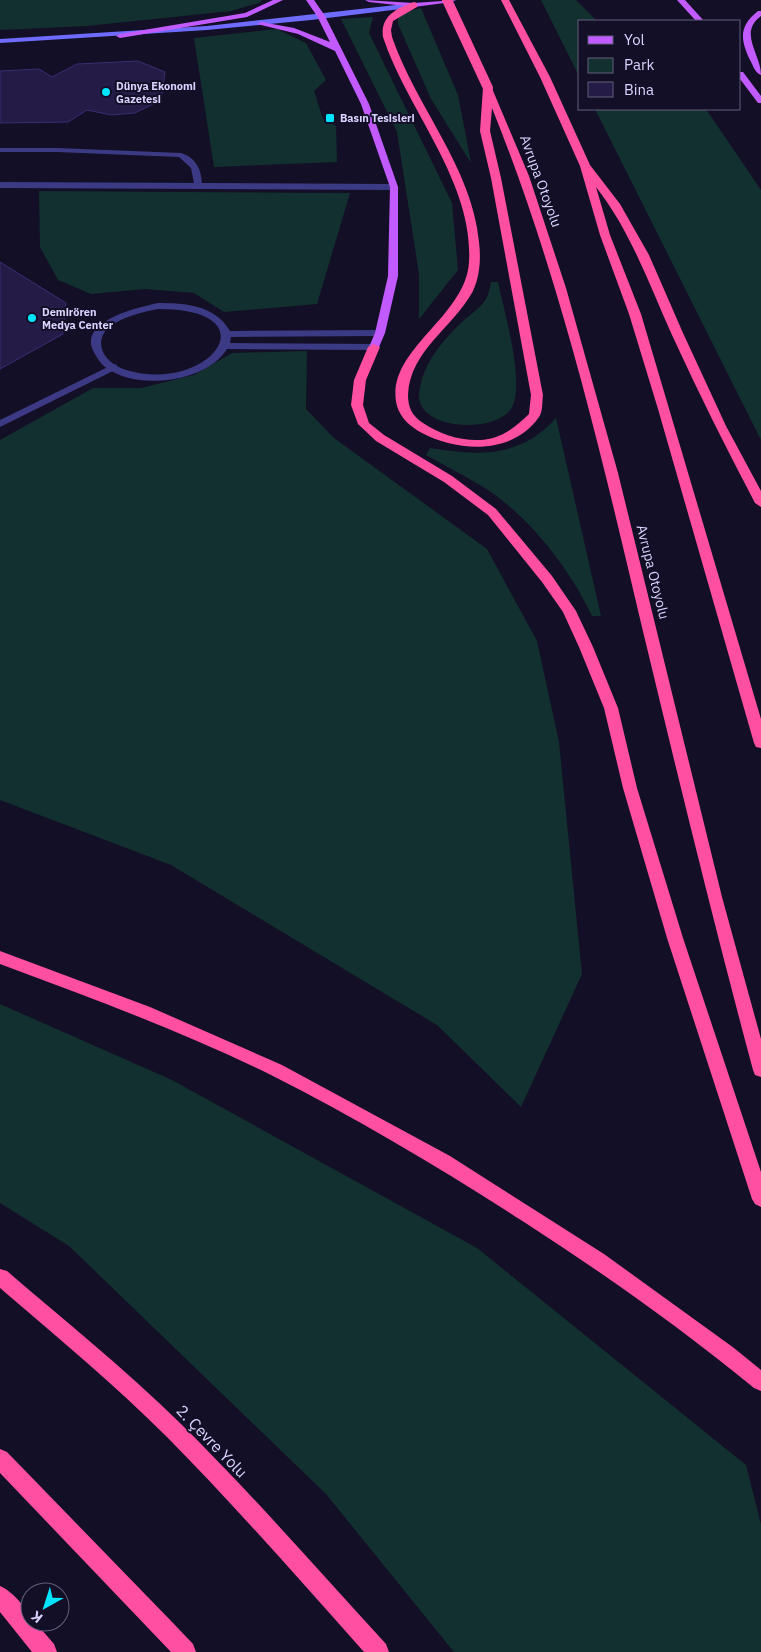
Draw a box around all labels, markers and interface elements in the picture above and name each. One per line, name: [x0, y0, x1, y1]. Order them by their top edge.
legend: [578, 20, 741, 110]
text: Yol: [624, 30, 645, 49]
text: Park: [624, 55, 654, 74]
place label: Dünya Ekonomi Gazetesi: [116, 79, 196, 106]
text: Bina: [624, 80, 654, 99]
marker: Dünya Ekonomi Gazetesi: [100, 86, 112, 98]
place label: Basın Tesisleri: [340, 111, 415, 125]
marker: Basın Tesisleri: [324, 112, 336, 124]
street label: Avrupa Otoyolu: [516, 133, 566, 229]
place label: Demirören Medya Center: [42, 305, 114, 332]
marker: Demirören Medya Center: [26, 312, 38, 324]
street label: Avrupa Otoyolu: [633, 523, 673, 621]
street label: 2. Çevre Yolu: [172, 1400, 252, 1482]
north arrow: [20, 1582, 70, 1632]
text: K: [27, 1607, 46, 1627]

